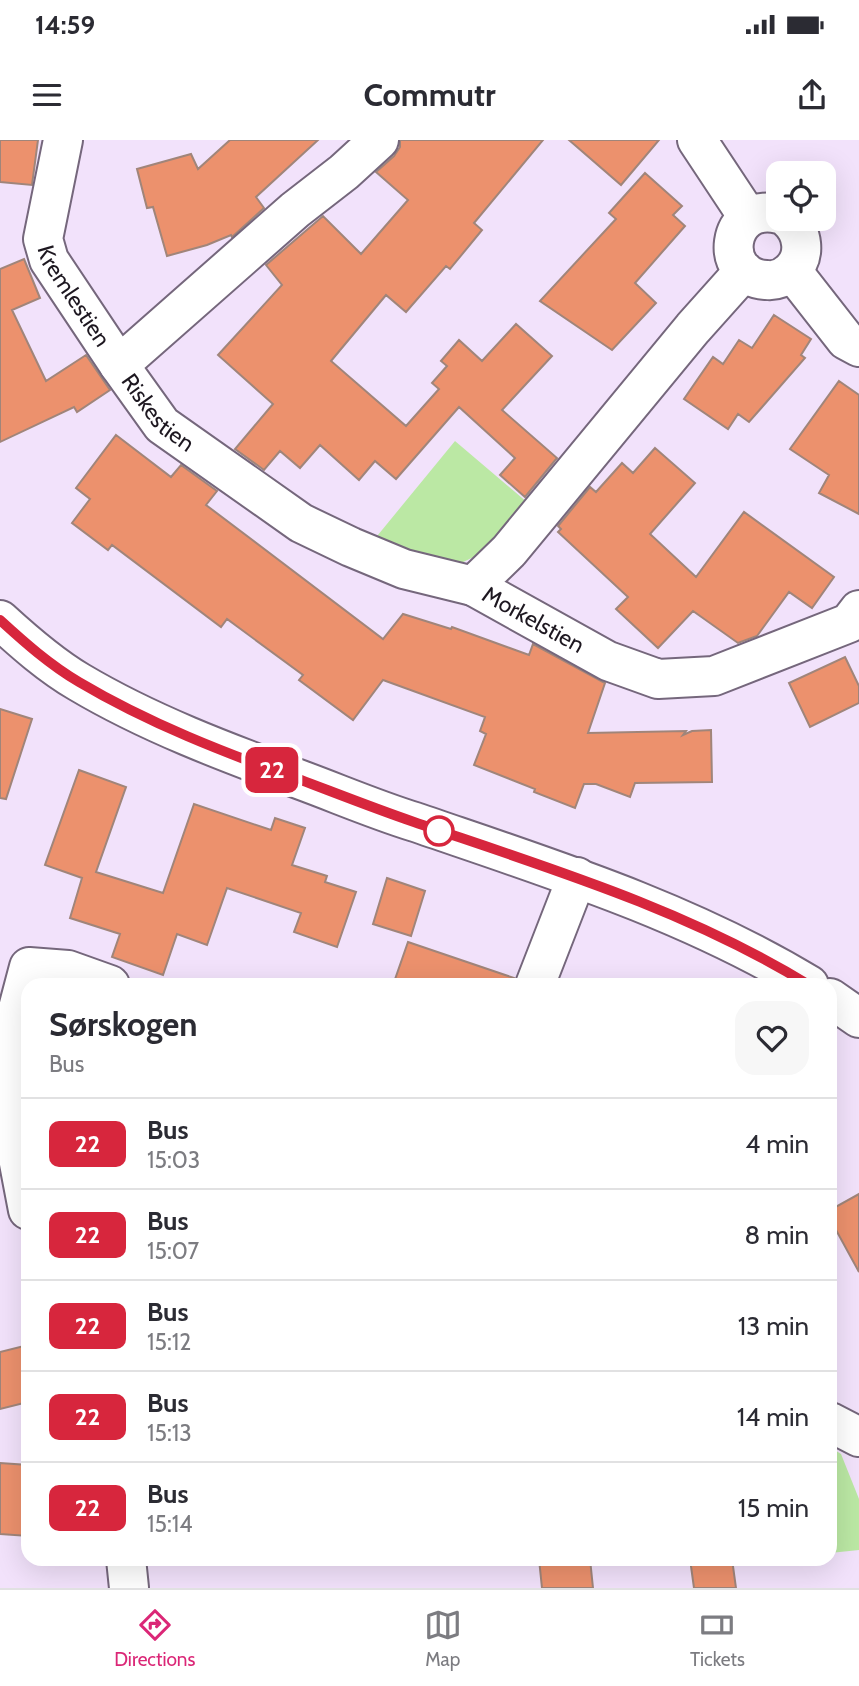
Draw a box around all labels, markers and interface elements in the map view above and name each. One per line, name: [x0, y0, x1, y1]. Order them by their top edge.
text: 14:59: [35, 9, 95, 41]
text: Commutr: [363, 75, 496, 114]
icon: menu: [28, 76, 66, 114]
icon: share: [793, 76, 831, 114]
map controls: [766, 161, 836, 231]
button: locate: [766, 161, 836, 231]
street label: Kremlestien: [31, 242, 117, 352]
street label: Riskestien: [116, 368, 200, 457]
street label: Morkelstien: [478, 580, 589, 659]
line badge: 22: [240, 747, 304, 793]
text: 22: [259, 755, 285, 784]
unlabelled marker: [424, 816, 454, 846]
button: heart: [735, 1001, 809, 1075]
text: Sørskogen: [49, 1004, 198, 1044]
text: Bus: [49, 1050, 84, 1078]
text: Bus: [147, 1114, 188, 1146]
text: 4 min: [745, 1128, 809, 1160]
text: 22: [75, 1129, 100, 1158]
text: 15:03: [147, 1146, 200, 1174]
text: Bus: [147, 1205, 188, 1237]
text: 8 min: [745, 1219, 809, 1251]
text: 22: [75, 1220, 100, 1249]
text: 15:07: [147, 1237, 199, 1265]
text: Bus: [147, 1296, 188, 1328]
text: 13 min: [738, 1310, 809, 1342]
text: 22: [75, 1311, 100, 1340]
text: 15:12: [147, 1328, 191, 1356]
text: Bus: [147, 1387, 188, 1419]
text: 14 min: [737, 1401, 809, 1433]
text: 22: [75, 1402, 100, 1431]
text: 15:13: [147, 1419, 192, 1447]
text: Bus: [147, 1478, 188, 1510]
text: 15 min: [738, 1492, 809, 1524]
text: 22: [75, 1493, 100, 1522]
text: 15:14: [147, 1510, 193, 1538]
tab: Directions: [114, 1606, 195, 1671]
tab: Map: [424, 1606, 462, 1671]
tab: Tickets: [690, 1606, 745, 1671]

